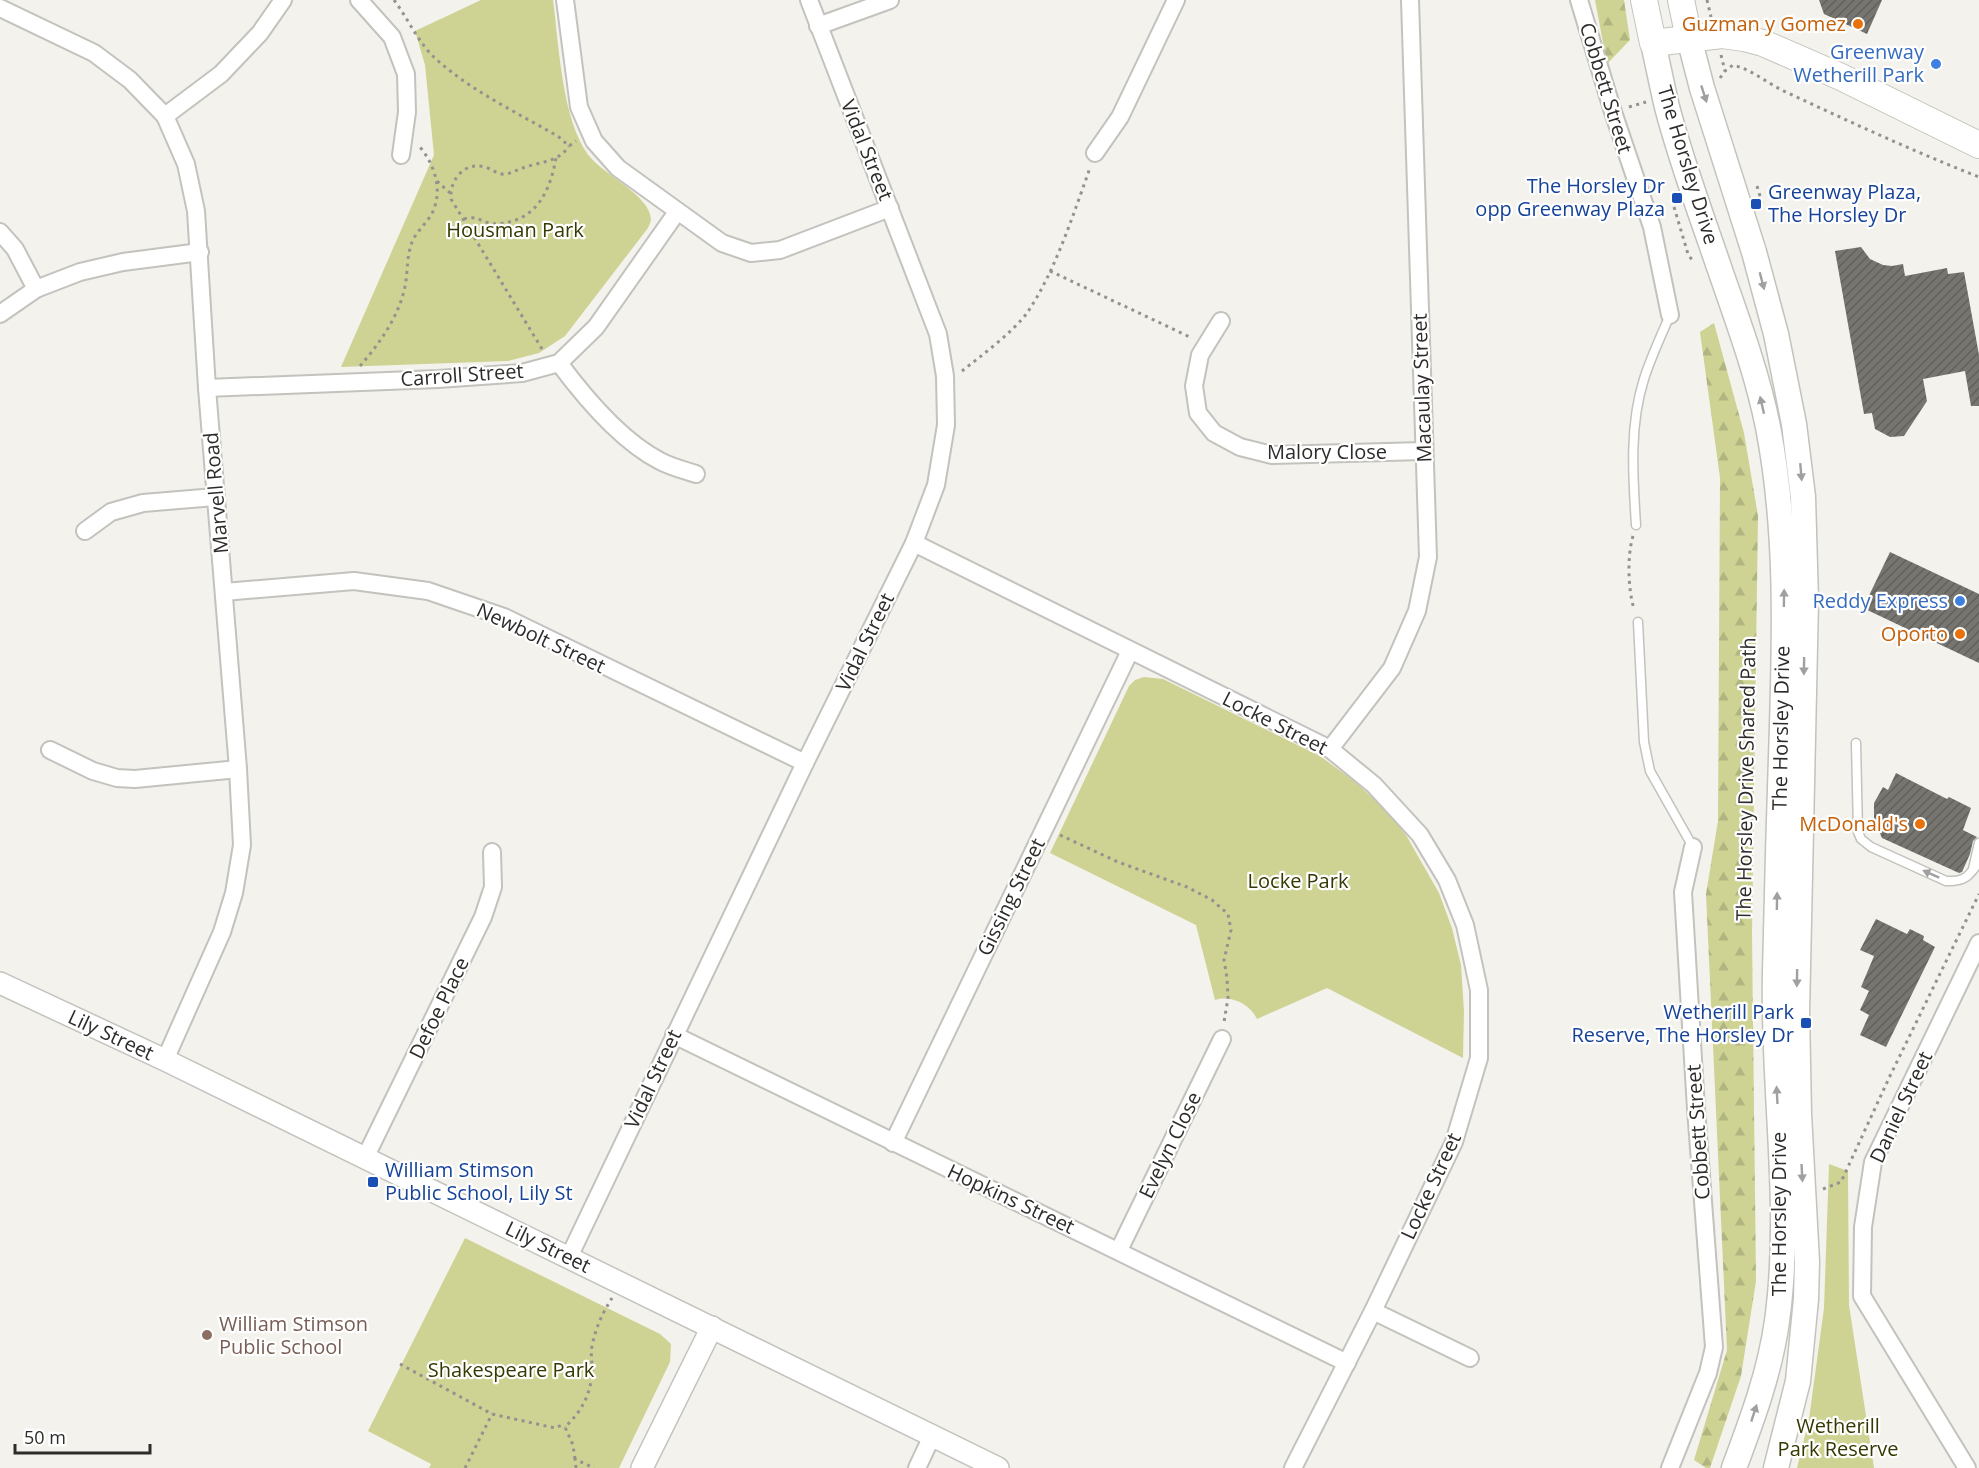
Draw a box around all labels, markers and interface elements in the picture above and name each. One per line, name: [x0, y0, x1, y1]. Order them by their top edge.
place label: Guzman y Gomez: [1682, 10, 1846, 37]
marker: Guzman y Gomez: [1851, 17, 1865, 31]
street label: Cobbett Street: [1574, 19, 1639, 157]
place label: Greenway Wetherill Park: [1793, 38, 1925, 88]
marker: Greenway Wetherill Park: [1929, 57, 1943, 71]
street label: The Horsley Drive: [1651, 82, 1725, 248]
one-way arrow: [1700, 85, 1709, 103]
street label: Vidal Street: [835, 95, 900, 204]
place label: The Horsley Dr opp Greenway Plaza: [1475, 172, 1665, 222]
place label: Greenway Plaza, The Horsley Dr: [1768, 178, 1921, 228]
marker: The Horsley Dr opp Greenway Plaza: [1670, 191, 1684, 205]
marker: Greenway Plaza, The Horsley Dr: [1749, 197, 1763, 211]
park label: Housman Park: [446, 216, 584, 243]
one-way arrow: [1758, 272, 1767, 290]
street label: Macaulay Street: [1405, 313, 1438, 463]
street label: Carroll Street: [400, 357, 524, 392]
one-way arrow: [1757, 396, 1767, 414]
street label: Marvell Road: [197, 431, 234, 555]
street label: Malory Close: [1267, 438, 1387, 465]
one-way arrow: [1796, 462, 1805, 481]
place label: Reddy Express: [1812, 587, 1948, 614]
street label: Vidal Street: [829, 588, 900, 696]
one-way arrow: [1779, 589, 1789, 608]
marker: Reddy Express: [1953, 594, 1967, 608]
street label: Newbolt Street: [472, 596, 610, 679]
place label: Oporto: [1881, 620, 1948, 647]
marker: Oporto: [1953, 627, 1967, 641]
street label: The Horsley Drive Shared Path: [1730, 637, 1761, 921]
street label: The Horsley Drive: [1766, 645, 1795, 811]
one-way arrow: [1799, 657, 1809, 676]
street label: Locke Street: [1218, 684, 1333, 761]
place label: McDonald's: [1799, 810, 1908, 837]
marker: McDonald's: [1913, 817, 1927, 831]
street label: Gissing Street: [970, 833, 1051, 960]
park label: Locke Park: [1248, 867, 1349, 894]
one-way arrow: [1922, 869, 1939, 878]
one-way arrow: [1772, 891, 1782, 910]
street label: Defoe Place: [402, 952, 475, 1063]
one-way arrow: [1793, 969, 1802, 988]
place label: Wetherill Park Reserve, The Horsley Dr: [1572, 998, 1794, 1048]
street label: Lily Street: [64, 1003, 158, 1066]
marker: Wetherill Park Reserve, The Horsley Dr: [1799, 1016, 1813, 1030]
street label: Vidal Street: [618, 1025, 687, 1133]
street label: Daniel Street: [1863, 1047, 1938, 1167]
street label: Cobbett Street: [1679, 1063, 1716, 1201]
one-way arrow: [1773, 1086, 1782, 1105]
street label: Evelyn Close: [1132, 1087, 1207, 1203]
street label: Locke Street: [1394, 1128, 1467, 1244]
street label: The Horsley Drive: [1765, 1132, 1792, 1296]
place label: William Stimson Public School, Lily St: [385, 1156, 573, 1206]
street label: Hopkins Street: [943, 1157, 1079, 1240]
one-way arrow: [1797, 1164, 1806, 1183]
marker: William Stimson Public School, Lily St: [366, 1175, 380, 1189]
street label: Lily Street: [501, 1214, 595, 1279]
place label: William Stimson Public School: [219, 1310, 368, 1360]
marker: William Stimson Public School: [200, 1328, 214, 1342]
park label: Shakespeare Park: [428, 1356, 595, 1383]
one-way arrow: [1750, 1404, 1759, 1422]
park label: Wetherill Park Reserve: [1778, 1412, 1898, 1462]
scale bar: [15, 1417, 150, 1455]
text: 50 m: [24, 1425, 66, 1449]

